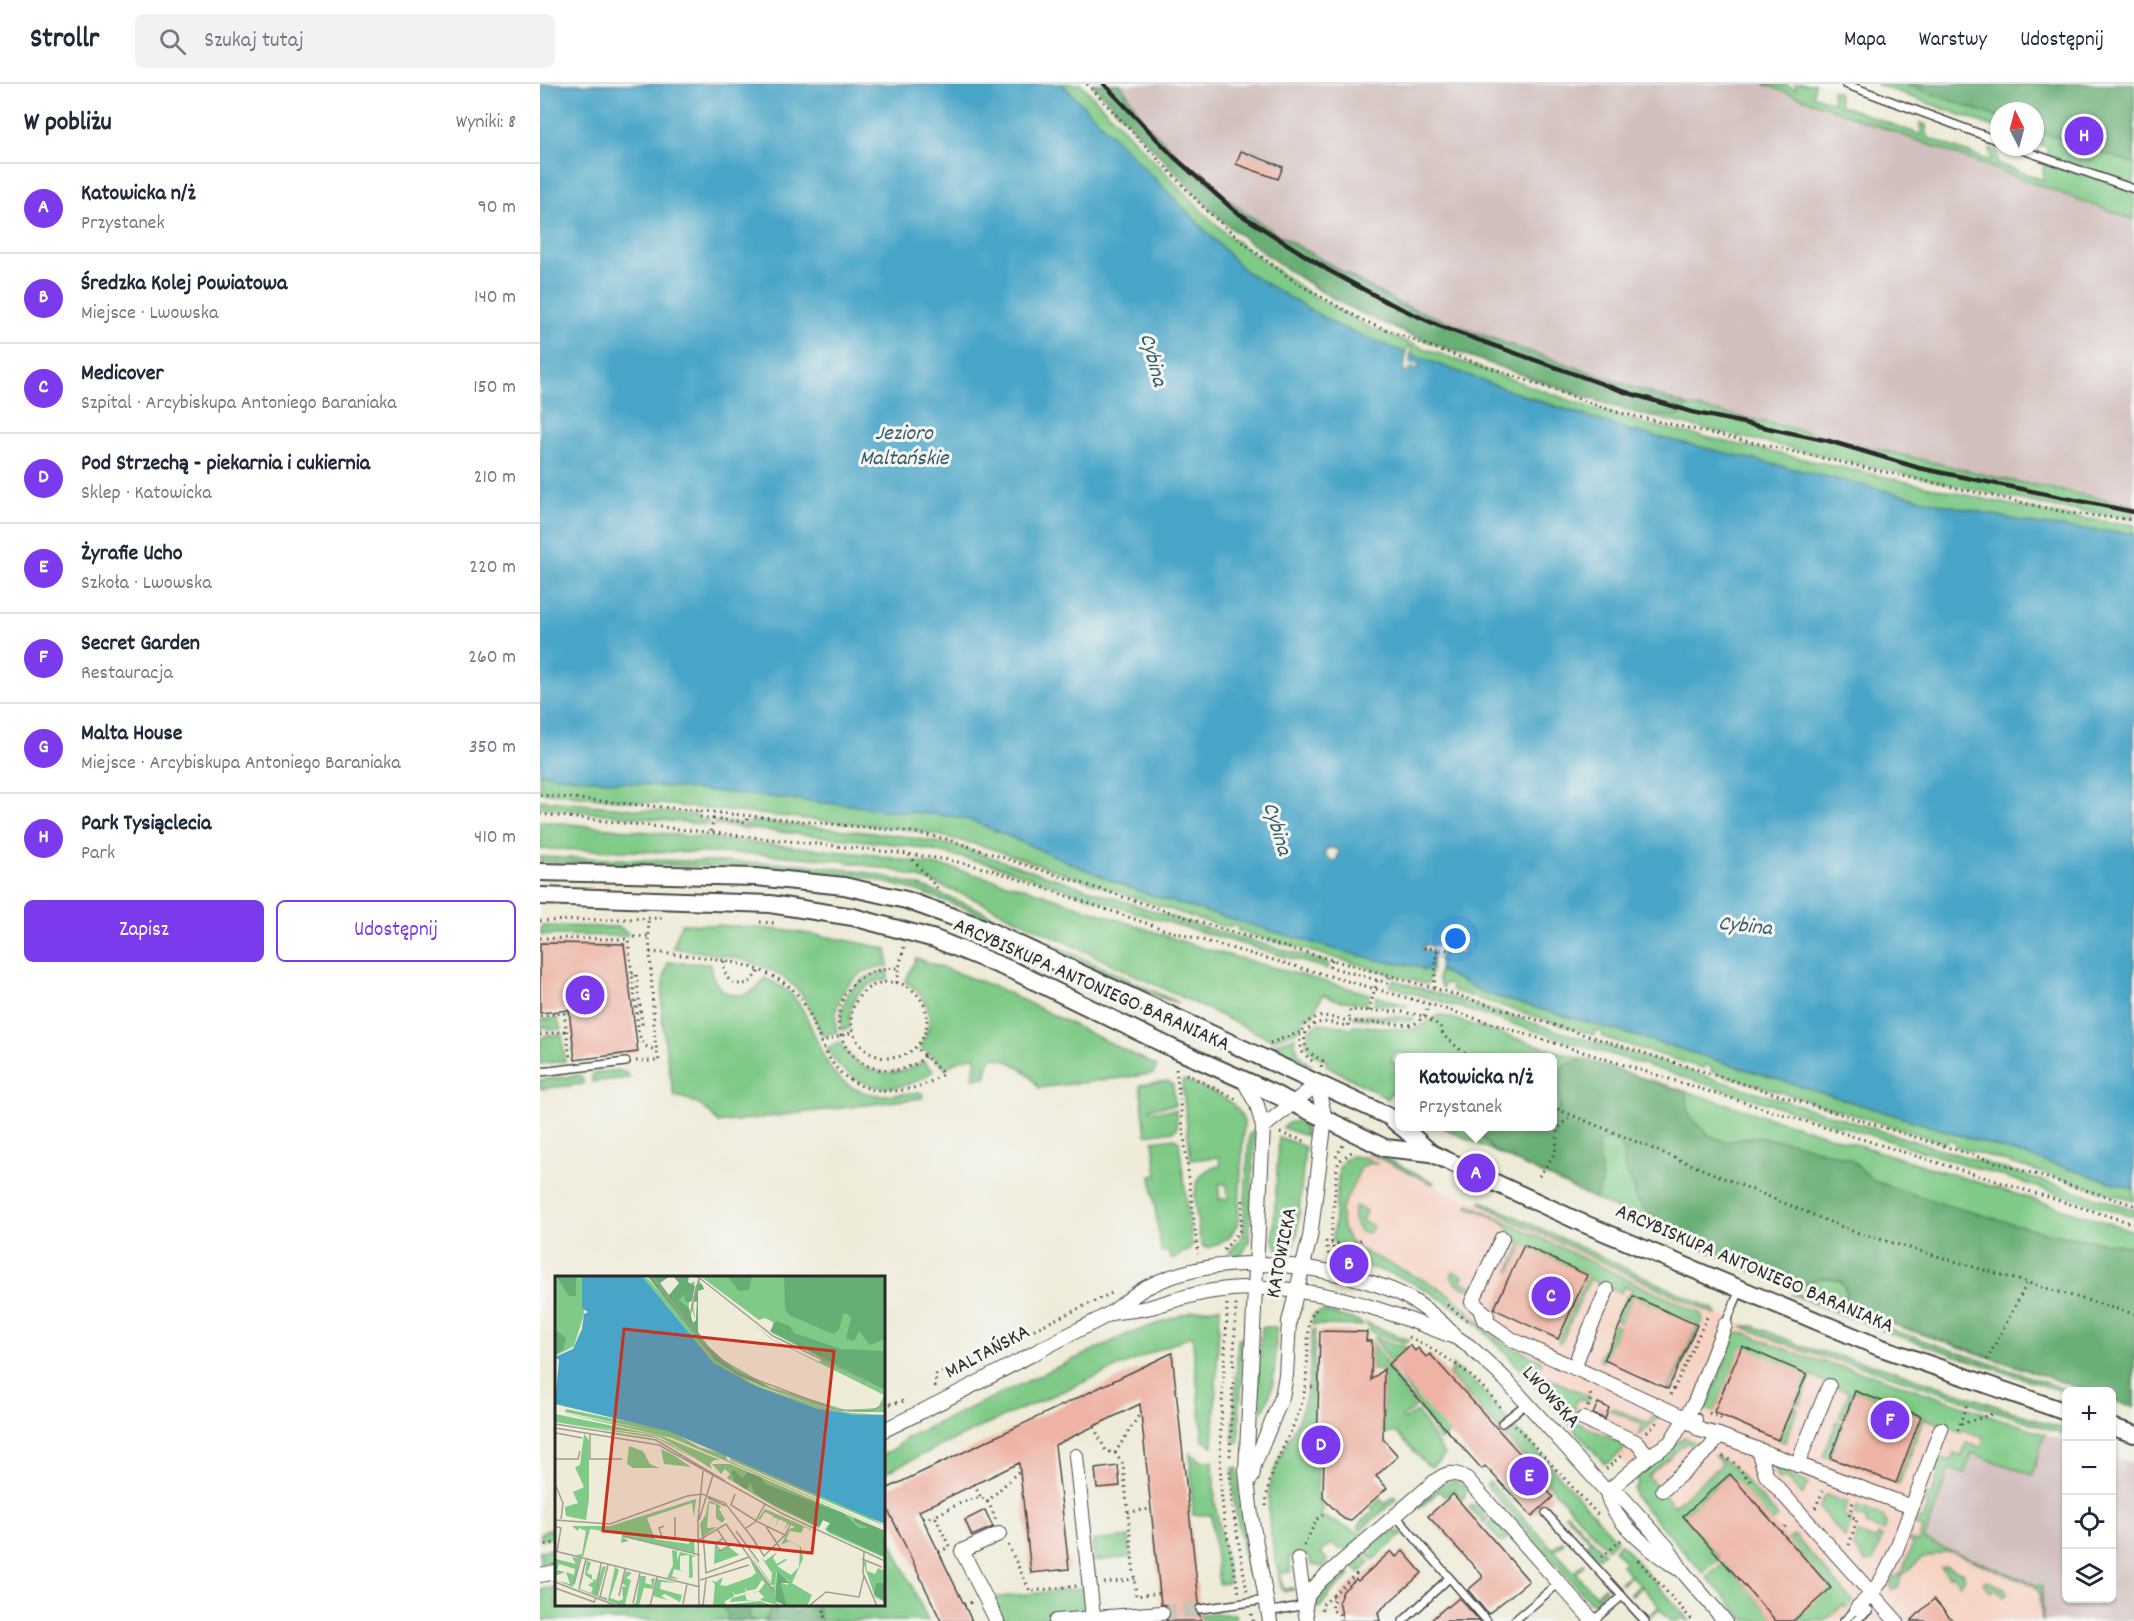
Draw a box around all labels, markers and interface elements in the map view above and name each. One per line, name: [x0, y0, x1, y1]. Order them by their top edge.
search box: [135, 14, 555, 68]
text: Strollr: [30, 21, 99, 61]
icon: search: [156, 25, 189, 58]
text: Szukaj tutaj: [204, 26, 304, 57]
text: Mapa: [1844, 26, 1886, 56]
text: Warstwy: [1919, 26, 1987, 56]
text: Udostępnij: [2020, 26, 2104, 56]
north arrow: [1990, 102, 2044, 156]
text: W pobliżu: [24, 105, 112, 142]
text: Wyniki: 8: [456, 109, 516, 137]
pin: H: [2064, 113, 2104, 158]
text: Katowicka n/ż: [81, 179, 196, 210]
text: A: [38, 194, 49, 222]
text: 90 m: [478, 194, 516, 222]
text: Przystanek: [81, 210, 165, 238]
text: Średzka Kolej Powiatowa: [81, 269, 287, 300]
text: B: [39, 284, 48, 312]
text: 140 m: [474, 284, 516, 312]
text: Miejsce · Lwowska: [81, 300, 218, 328]
water label: Cybina: [1130, 330, 1174, 392]
text: Medicover: [81, 359, 164, 390]
text: C: [39, 374, 48, 402]
text: 150 m: [473, 374, 516, 402]
text: Szpital · Arcybiskupa Antoniego Baraniaka: [81, 390, 397, 418]
water label: Jezioro Maltańskie: [859, 419, 950, 475]
text: Pod Strzechą - piekarnia i cukiernia: [81, 449, 370, 480]
text: D: [38, 464, 49, 492]
text: 210 m: [474, 464, 516, 492]
text: Sklep · Katowicka: [81, 480, 212, 508]
text: Żyrafie Ucho: [81, 539, 182, 570]
text: E: [39, 554, 48, 582]
text: 220 m: [469, 554, 516, 582]
text: Szkoła · Lwowska: [81, 570, 212, 598]
text: Secret Garden: [81, 629, 200, 660]
text: F: [39, 644, 48, 672]
text: 260 m: [468, 644, 516, 672]
text: Restauracja: [81, 660, 173, 688]
text: Malta House: [81, 719, 182, 750]
text: G: [38, 734, 49, 762]
text: 350 m: [469, 734, 516, 762]
text: Miejsce · Arcybiskupa Antoniego Baraniaka: [81, 750, 401, 778]
water label: Cybina: [1253, 799, 1299, 861]
text: Park Tysiąclecia: [81, 809, 211, 840]
text: H: [38, 824, 49, 852]
text: 410 m: [474, 824, 516, 852]
text: Park: [81, 840, 115, 868]
button: Zapisz: [24, 900, 264, 962]
button: Udostępnij: [276, 900, 516, 962]
water label: Cybina: [1717, 909, 1775, 945]
street label: ARCYBISKUPA ANTONIEGO BARANIAKA: [948, 911, 1234, 1061]
your location: [1441, 924, 1470, 953]
pin: G: [566, 972, 604, 1018]
popup: [1395, 1053, 1557, 1131]
text: Katowicka n/ż: [1419, 1063, 1533, 1094]
text: Przystanek: [1419, 1094, 1502, 1122]
pin: A: [1456, 1150, 1496, 1196]
street label: ARCYBISKUPA ANTONIEGO BARANIAKA: [1610, 1198, 1898, 1342]
street label: KATOWICKA: [1260, 1205, 1306, 1301]
pin: B: [1330, 1242, 1368, 1286]
pin: C: [1532, 1274, 1570, 1318]
inset map: [555, 1276, 885, 1606]
street label: MALTAŃSKA: [940, 1318, 1036, 1388]
street label: LWOWSKA: [1514, 1360, 1586, 1436]
map controls: [2062, 1387, 2116, 1603]
button: +: [2062, 1387, 2116, 1441]
pin: F: [1870, 1398, 1910, 1442]
pin: D: [1302, 1422, 1340, 1468]
button: −: [2062, 1441, 2116, 1495]
pin: E: [1510, 1454, 1548, 1498]
button: locate: [2062, 1495, 2116, 1549]
button: layers: [2062, 1549, 2116, 1603]

